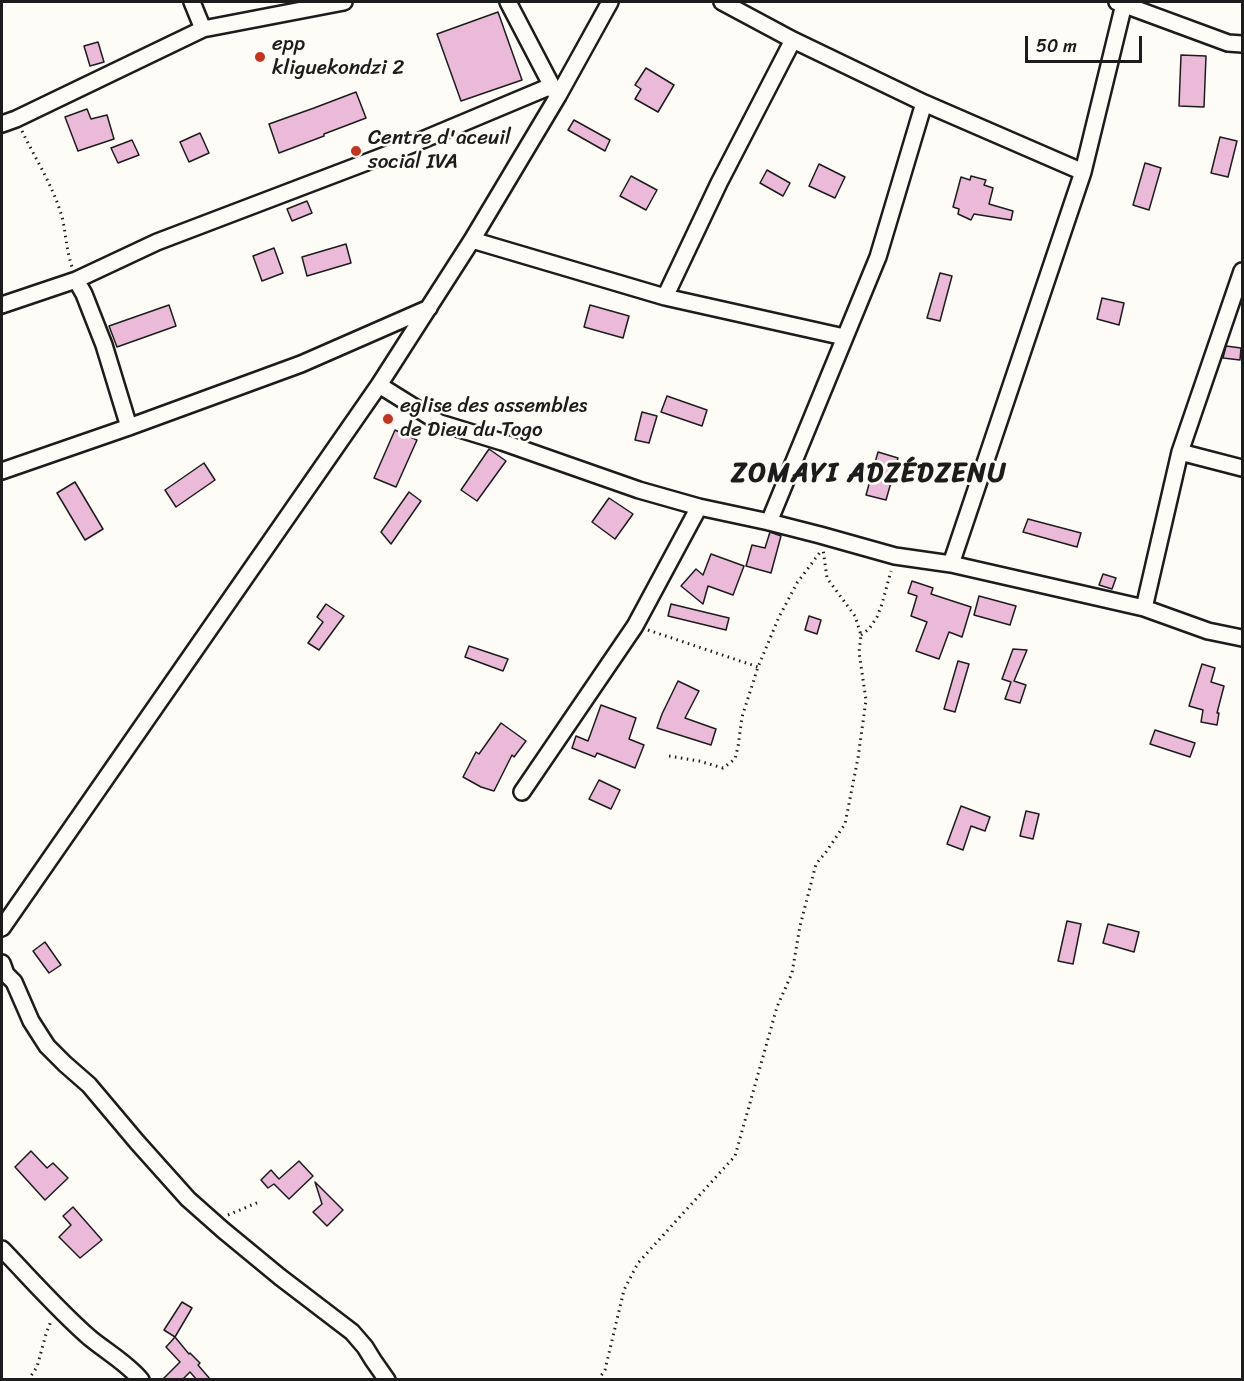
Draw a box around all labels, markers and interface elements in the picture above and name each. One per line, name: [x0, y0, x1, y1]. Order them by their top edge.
scale bar: [1028, 24, 1145, 62]
text: 50 m: [1036, 30, 1077, 62]
place label: epp kliguekondzi 2: [272, 32, 404, 82]
marker: epp kliguekondzi 2: [253, 50, 267, 64]
place label: Centre d'aceuil social IVA: [368, 126, 511, 176]
marker: Centre d'aceuil social IVA: [349, 144, 363, 158]
place label: eglise des assembles de Dieu du Togo: [400, 394, 587, 444]
marker: eglise des assembles de Dieu du Togo: [381, 412, 395, 426]
district label: ZOMAYI ADZÉDZENU: [731, 458, 1007, 490]

